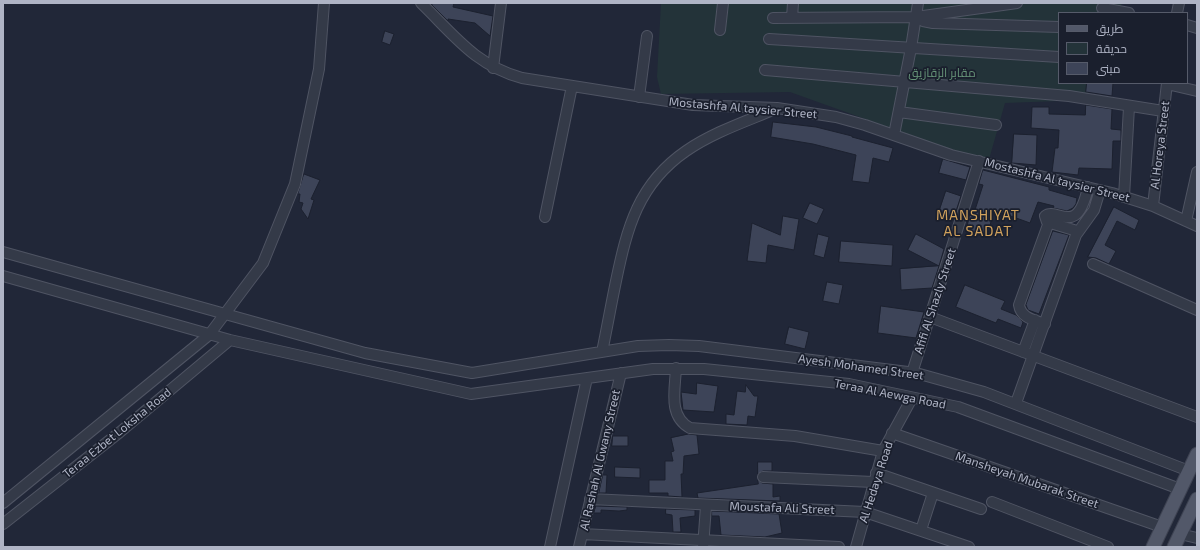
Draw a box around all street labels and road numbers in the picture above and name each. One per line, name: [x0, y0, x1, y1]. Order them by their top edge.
street label: Mostashfa Al taysier Street: [668, 94, 818, 122]
street label: Al Horeya Street: [1147, 100, 1173, 190]
street label: Mostashfa Al taysier Street: [983, 155, 1131, 205]
street label: Afifi Al Shazly Street: [911, 246, 959, 356]
street label: Ayesh Mohamed Street: [797, 351, 925, 383]
street label: Teraa Al Aewga Road: [833, 376, 947, 412]
street label: Teraa Ezbet Loksha Road: [60, 385, 174, 481]
street label: Al Rashah Al Gwany Street: [577, 388, 623, 532]
street label: Al Hedaya Road: [856, 439, 896, 525]
street label: Mansheyah Mubarak Street: [954, 449, 1100, 511]
street label: Moustafa Ali Street: [729, 499, 835, 517]

